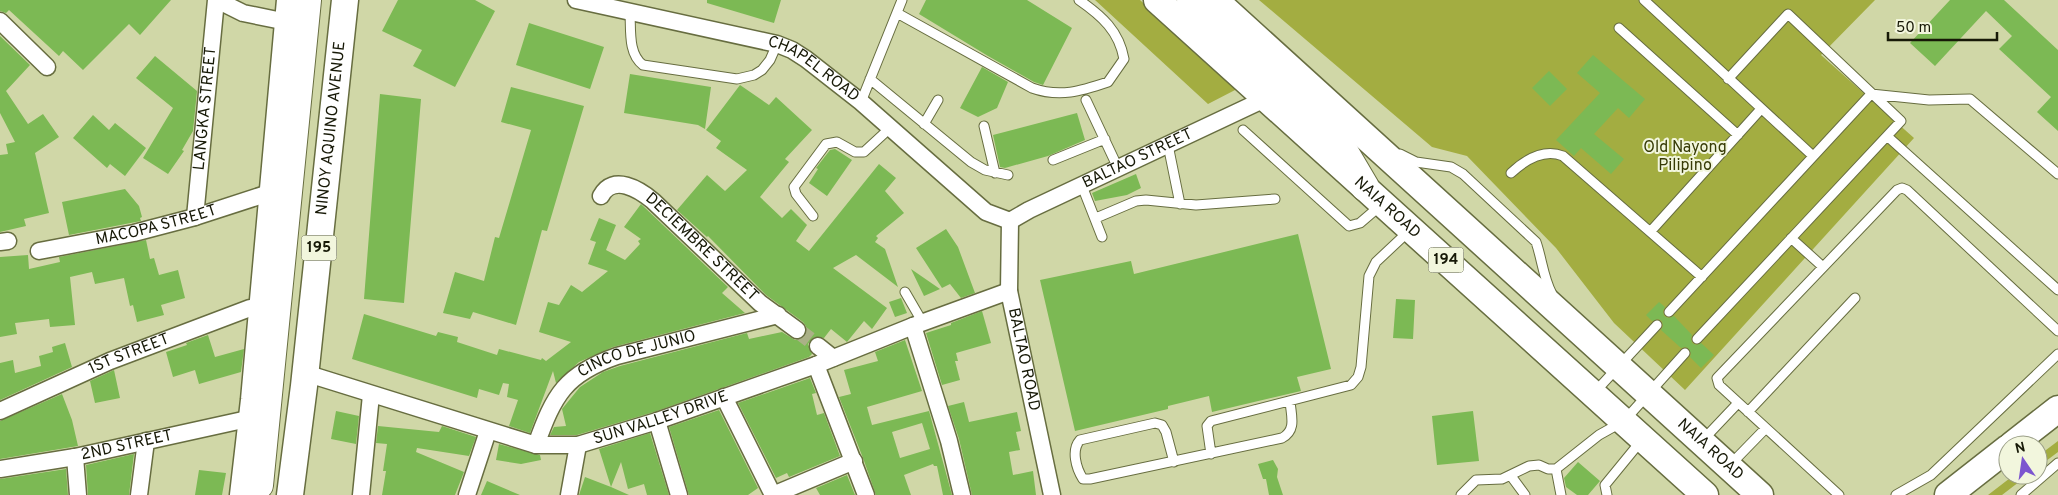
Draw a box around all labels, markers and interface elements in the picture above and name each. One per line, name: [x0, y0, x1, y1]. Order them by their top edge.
scale bar: [1888, 10, 1997, 42]
text: 50 m: [1896, 19, 1931, 38]
street label: CHAPEL ROAD: [766, 32, 863, 107]
street label: NINOY AQUINO AVENUE: [312, 40, 351, 216]
street label: LANGKA STREET: [190, 46, 221, 171]
street label: BALTAO STREET: [1079, 124, 1196, 193]
park label: Old Nayong Pilipino: [1643, 138, 1727, 176]
street label: NAIA ROAD: [1350, 173, 1424, 243]
street label: DECIEMBRE STREET: [641, 189, 762, 306]
street label: MACOPA STREET: [94, 201, 219, 250]
road number: 195: [302, 236, 336, 260]
road number: 194: [1428, 248, 1464, 272]
street label: BALTAO ROAD: [1003, 306, 1044, 413]
street label: CINCO DE JUNIO: [574, 326, 698, 382]
street label: 1ST STREET: [85, 329, 172, 379]
street label: SUN VALLEY DRIVE: [591, 387, 731, 450]
street label: NAIA ROAD: [1673, 415, 1748, 485]
street label: 2ND STREET: [79, 426, 175, 465]
north arrow: [1998, 435, 2048, 485]
text: N: [2014, 439, 2027, 458]

